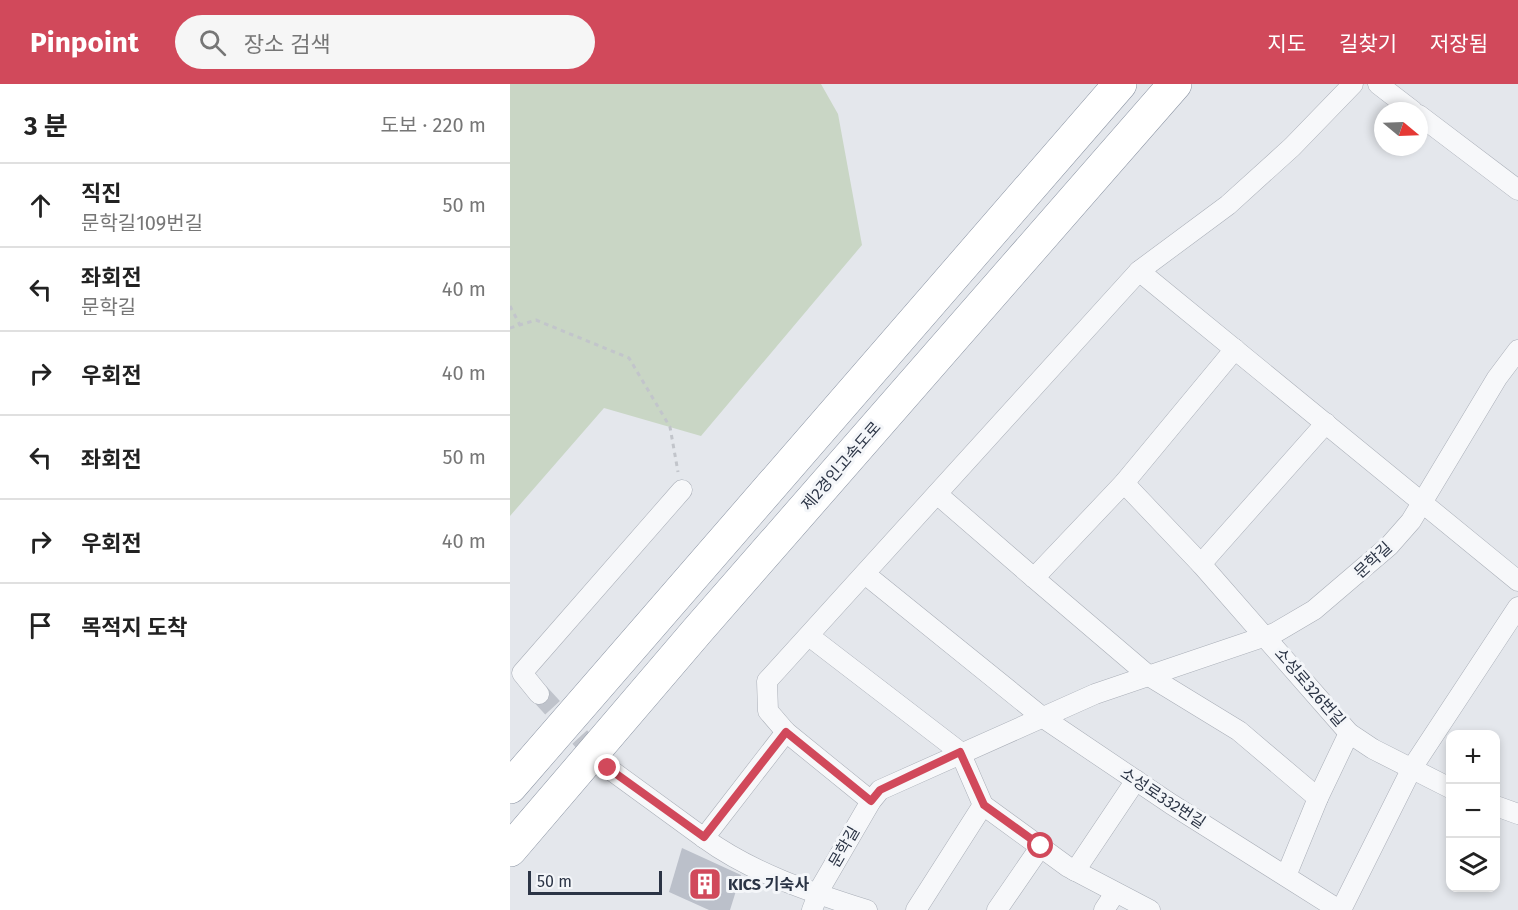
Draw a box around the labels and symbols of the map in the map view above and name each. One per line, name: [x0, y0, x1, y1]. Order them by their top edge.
north arrow: [1374, 102, 1428, 156]
street label: 제2경인고속도로: [797, 418, 885, 514]
street label: 문학길: [1350, 538, 1396, 582]
street label: 소성로326번길: [1271, 644, 1349, 730]
route end: [594, 754, 620, 780]
street label: 소성로332번길: [1117, 764, 1209, 832]
street label: 문학길: [825, 823, 863, 871]
route start: [1027, 832, 1053, 858]
building icon: KICS 기숙사: [687, 866, 723, 902]
scale bar: [528, 868, 662, 896]
place label: KICS 기숙사: [728, 875, 809, 894]

